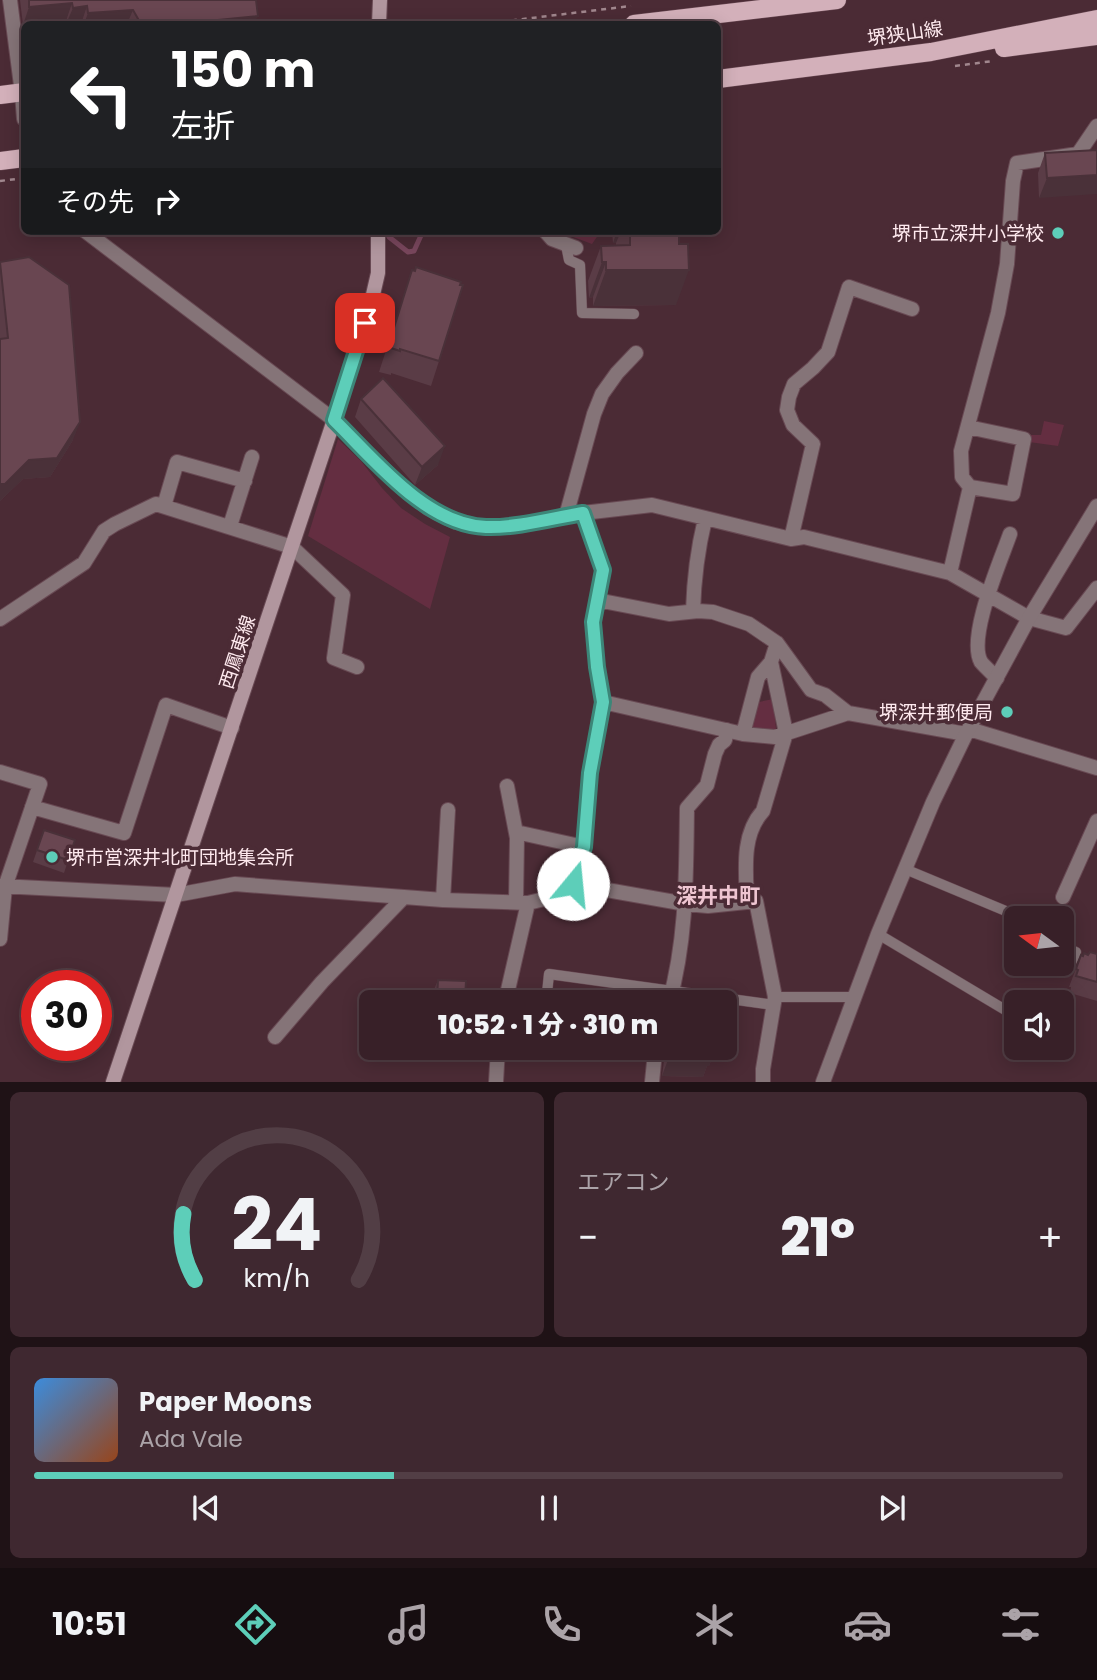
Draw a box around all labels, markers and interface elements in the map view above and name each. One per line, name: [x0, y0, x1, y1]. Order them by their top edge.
street label: 堺狭山線: [866, 15, 945, 52]
text: 150 m: [171, 36, 316, 104]
icon: left: [56, 49, 147, 140]
text: 左折: [171, 103, 235, 148]
icon: right: [148, 182, 186, 220]
text: その先: [56, 184, 134, 220]
place label: 堺市立深井小学校: [892, 220, 1044, 247]
marker: 堺市立深井小学校: [1050, 225, 1066, 241]
pin: [335, 293, 395, 353]
icon: arrive: [346, 304, 384, 342]
street label: 西鳳東線: [213, 612, 262, 692]
place label: 堺深井郵便局: [879, 699, 993, 726]
marker: 堺深井郵便局: [999, 704, 1015, 720]
place label: 堺市営深井北町団地集会所: [66, 844, 294, 871]
position arrow: [536, 847, 610, 921]
marker: 堺市営深井北町団地集会所: [44, 849, 60, 865]
district label: 深井中町: [676, 881, 760, 910]
north arrow: [1004, 906, 1074, 976]
map controls: [1004, 906, 1074, 1060]
speed limit sign: 30: [21, 970, 112, 1061]
button: sound: [1004, 990, 1074, 1060]
text: 10:52 · 1 分 · 310 m: [438, 1007, 658, 1043]
text: エアコン: [578, 1166, 670, 1198]
text: 24: [231, 1175, 322, 1276]
text: 21°: [780, 1201, 855, 1274]
text: −: [578, 1211, 598, 1264]
text: +: [1037, 1211, 1063, 1264]
text: km/h: [243, 1261, 310, 1296]
text: Paper Moons: [139, 1384, 312, 1420]
text: Ada Vale: [139, 1423, 243, 1455]
icon: previous: [187, 1489, 225, 1527]
icon: pause: [530, 1489, 568, 1527]
icon: next: [873, 1489, 911, 1527]
icon: directions: [231, 1600, 280, 1649]
icon: music: [384, 1600, 433, 1649]
icon: phone: [537, 1600, 586, 1649]
icon: climate: [690, 1600, 739, 1649]
icon: car: [843, 1600, 892, 1649]
icon: filters: [996, 1600, 1045, 1649]
text: 10:51: [52, 1601, 127, 1646]

